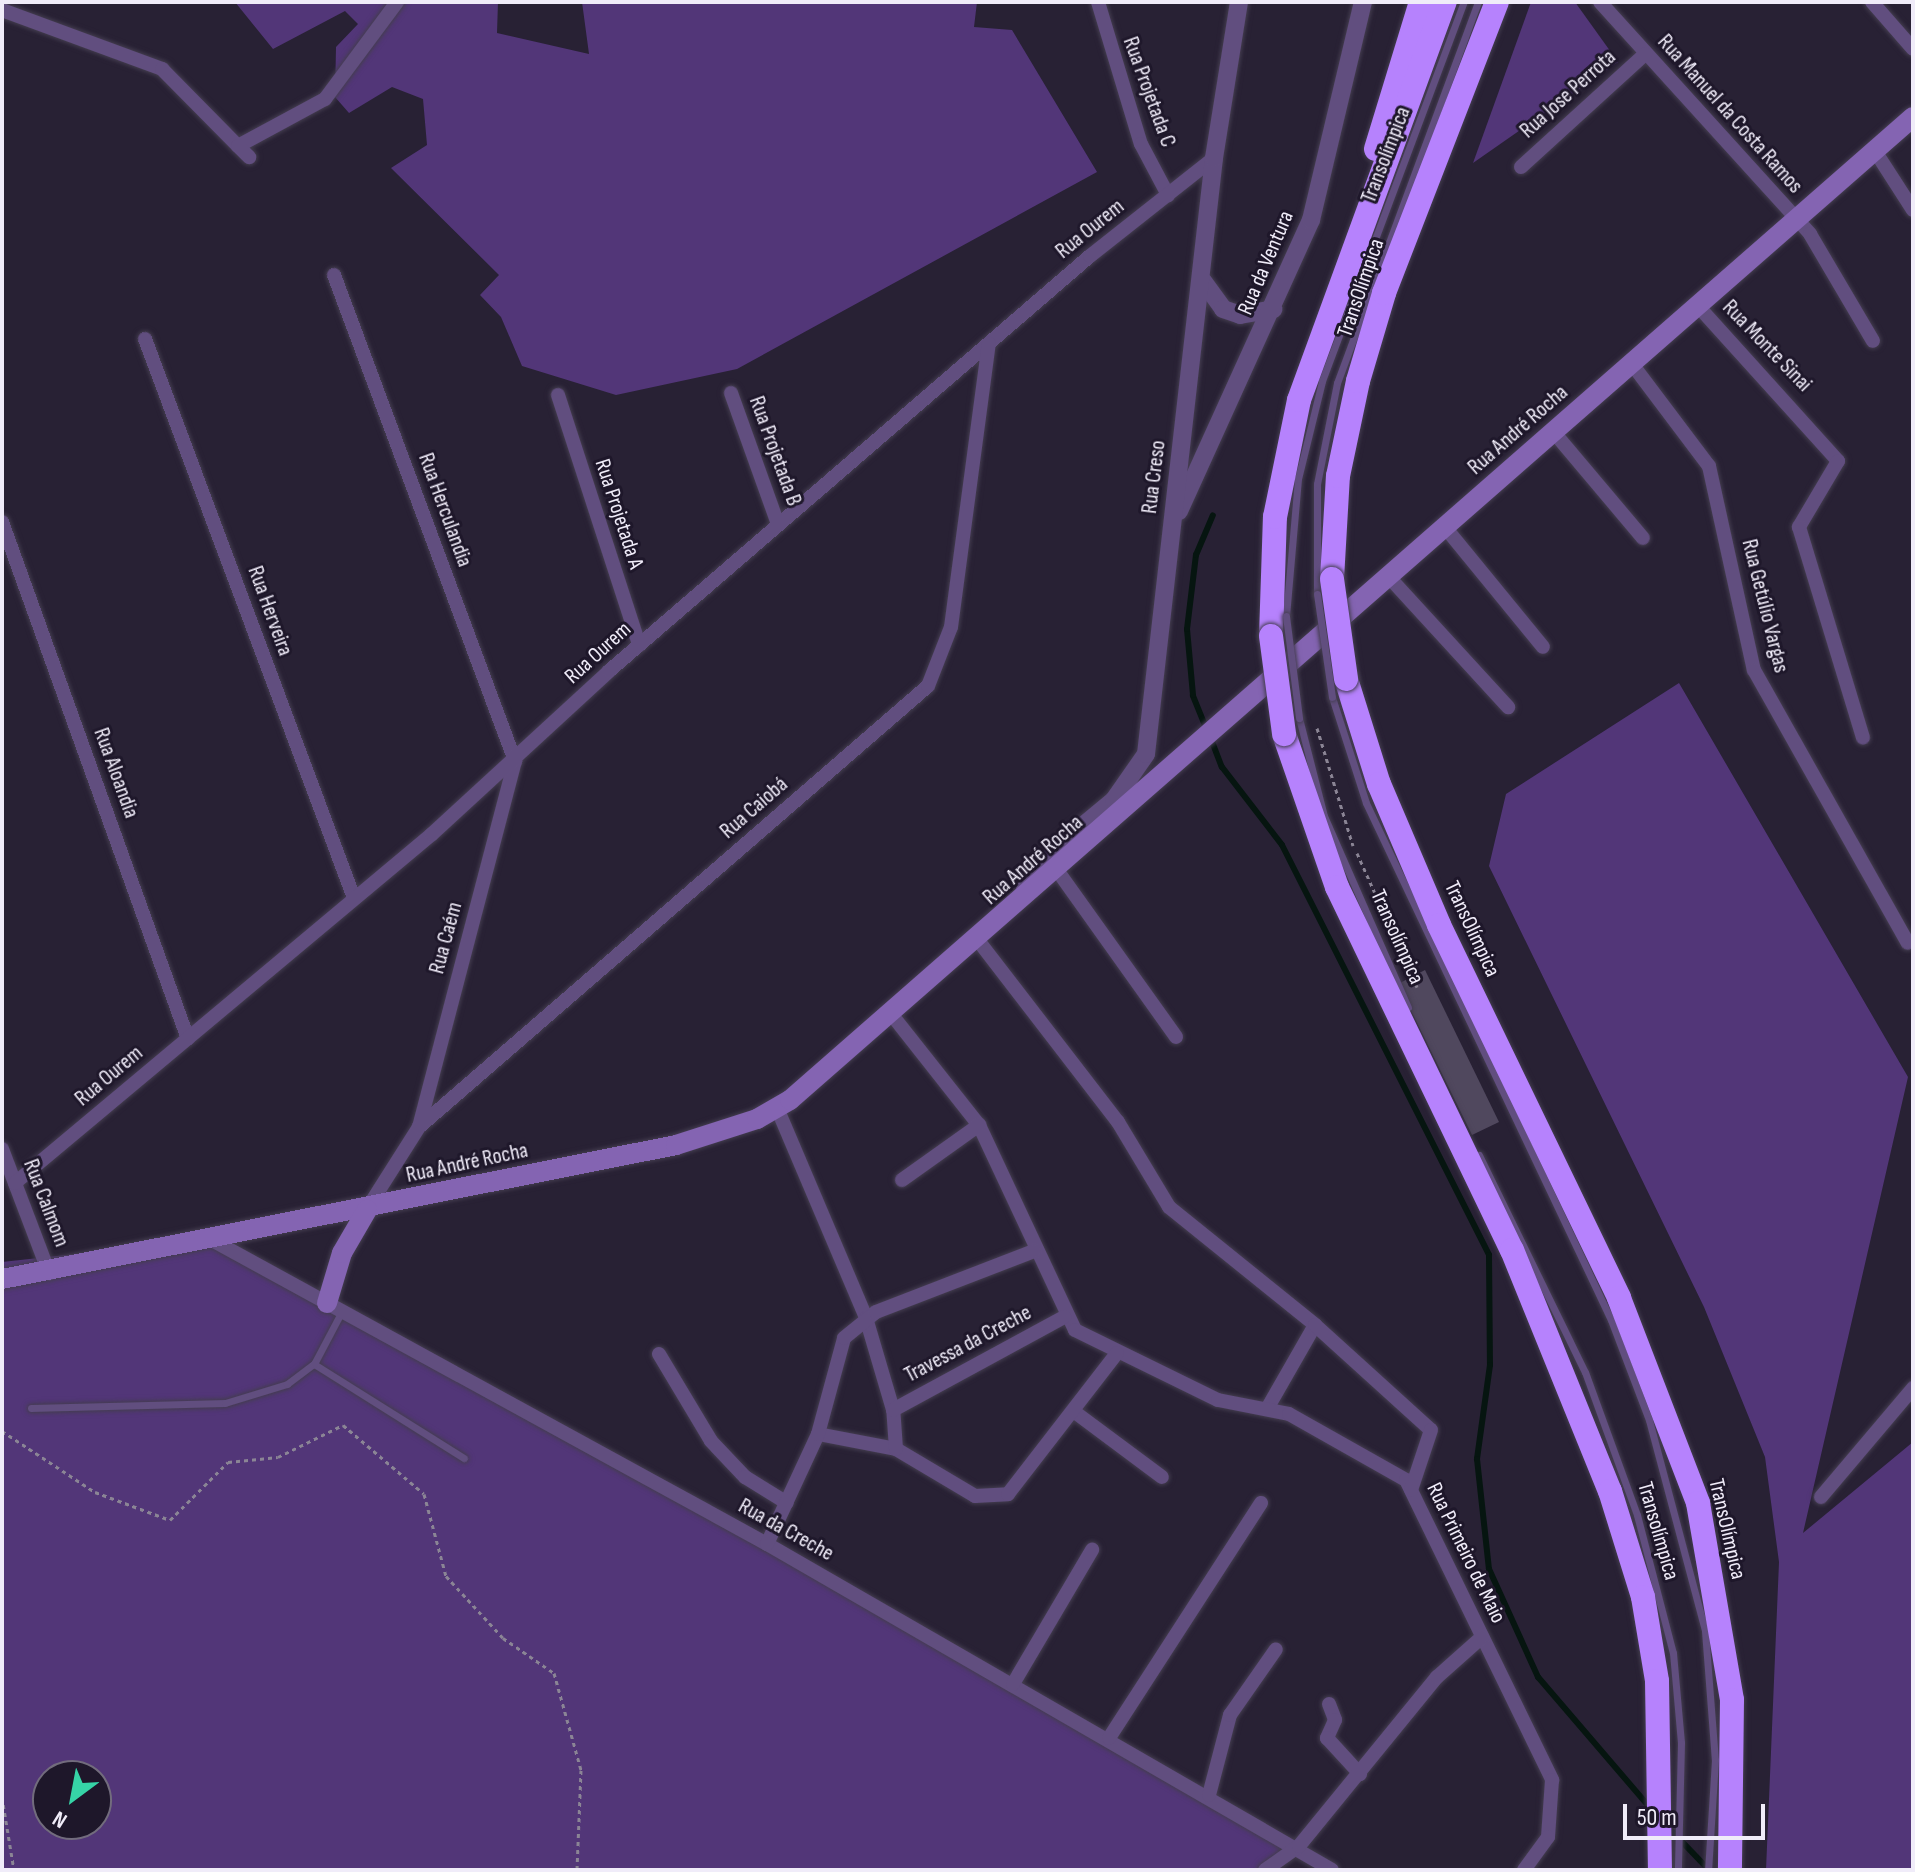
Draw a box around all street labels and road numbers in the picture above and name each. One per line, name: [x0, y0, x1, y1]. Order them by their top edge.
street label: Rua Manuel da Costa Ramos: [1652, 29, 1808, 199]
street label: Rua Projetada C: [1117, 33, 1181, 151]
street label: Rua Jose Perrota: [1515, 44, 1621, 144]
street label: Transolímpica: [1356, 103, 1416, 207]
street label: Rua Ourem: [1050, 193, 1130, 265]
street label: Rua da Ventura: [1232, 207, 1300, 319]
street label: TransOlímpica: [1332, 235, 1390, 341]
street label: Rua Monte Sinai: [1717, 295, 1817, 397]
street label: Rua André Rocha: [1463, 379, 1573, 481]
street label: Rua Projetada B: [743, 393, 807, 509]
street label: Rua Creso: [1136, 439, 1172, 515]
street label: Rua Herculandia: [412, 450, 478, 570]
street label: Rua Projetada A: [589, 456, 649, 572]
street label: Rua Getúlio Vargas: [1736, 537, 1794, 675]
street label: Rua Herveira: [242, 563, 298, 659]
street label: Rua Ourem: [559, 616, 637, 690]
street label: Rua Aloandia: [88, 724, 144, 822]
street label: Rua Caiobá: [715, 772, 793, 844]
street label: Rua André Rocha: [978, 809, 1088, 911]
street label: TransOlímpica: [1438, 877, 1506, 981]
street label: Transolímpica: [1364, 886, 1430, 988]
street label: Rua Caém: [424, 899, 468, 977]
street label: Rua Ourem: [70, 1040, 148, 1112]
street label: Rua André Rocha: [404, 1137, 530, 1189]
street label: Rua Calmom: [17, 1156, 75, 1250]
street label: Travessa da Creche: [900, 1300, 1036, 1388]
street label: TransOlímpica: [1703, 1476, 1751, 1582]
street label: Rua Primeiro de Maio: [1421, 1478, 1511, 1628]
street label: Transolímpica: [1631, 1479, 1685, 1583]
street label: Rua da Creche: [734, 1493, 838, 1567]

